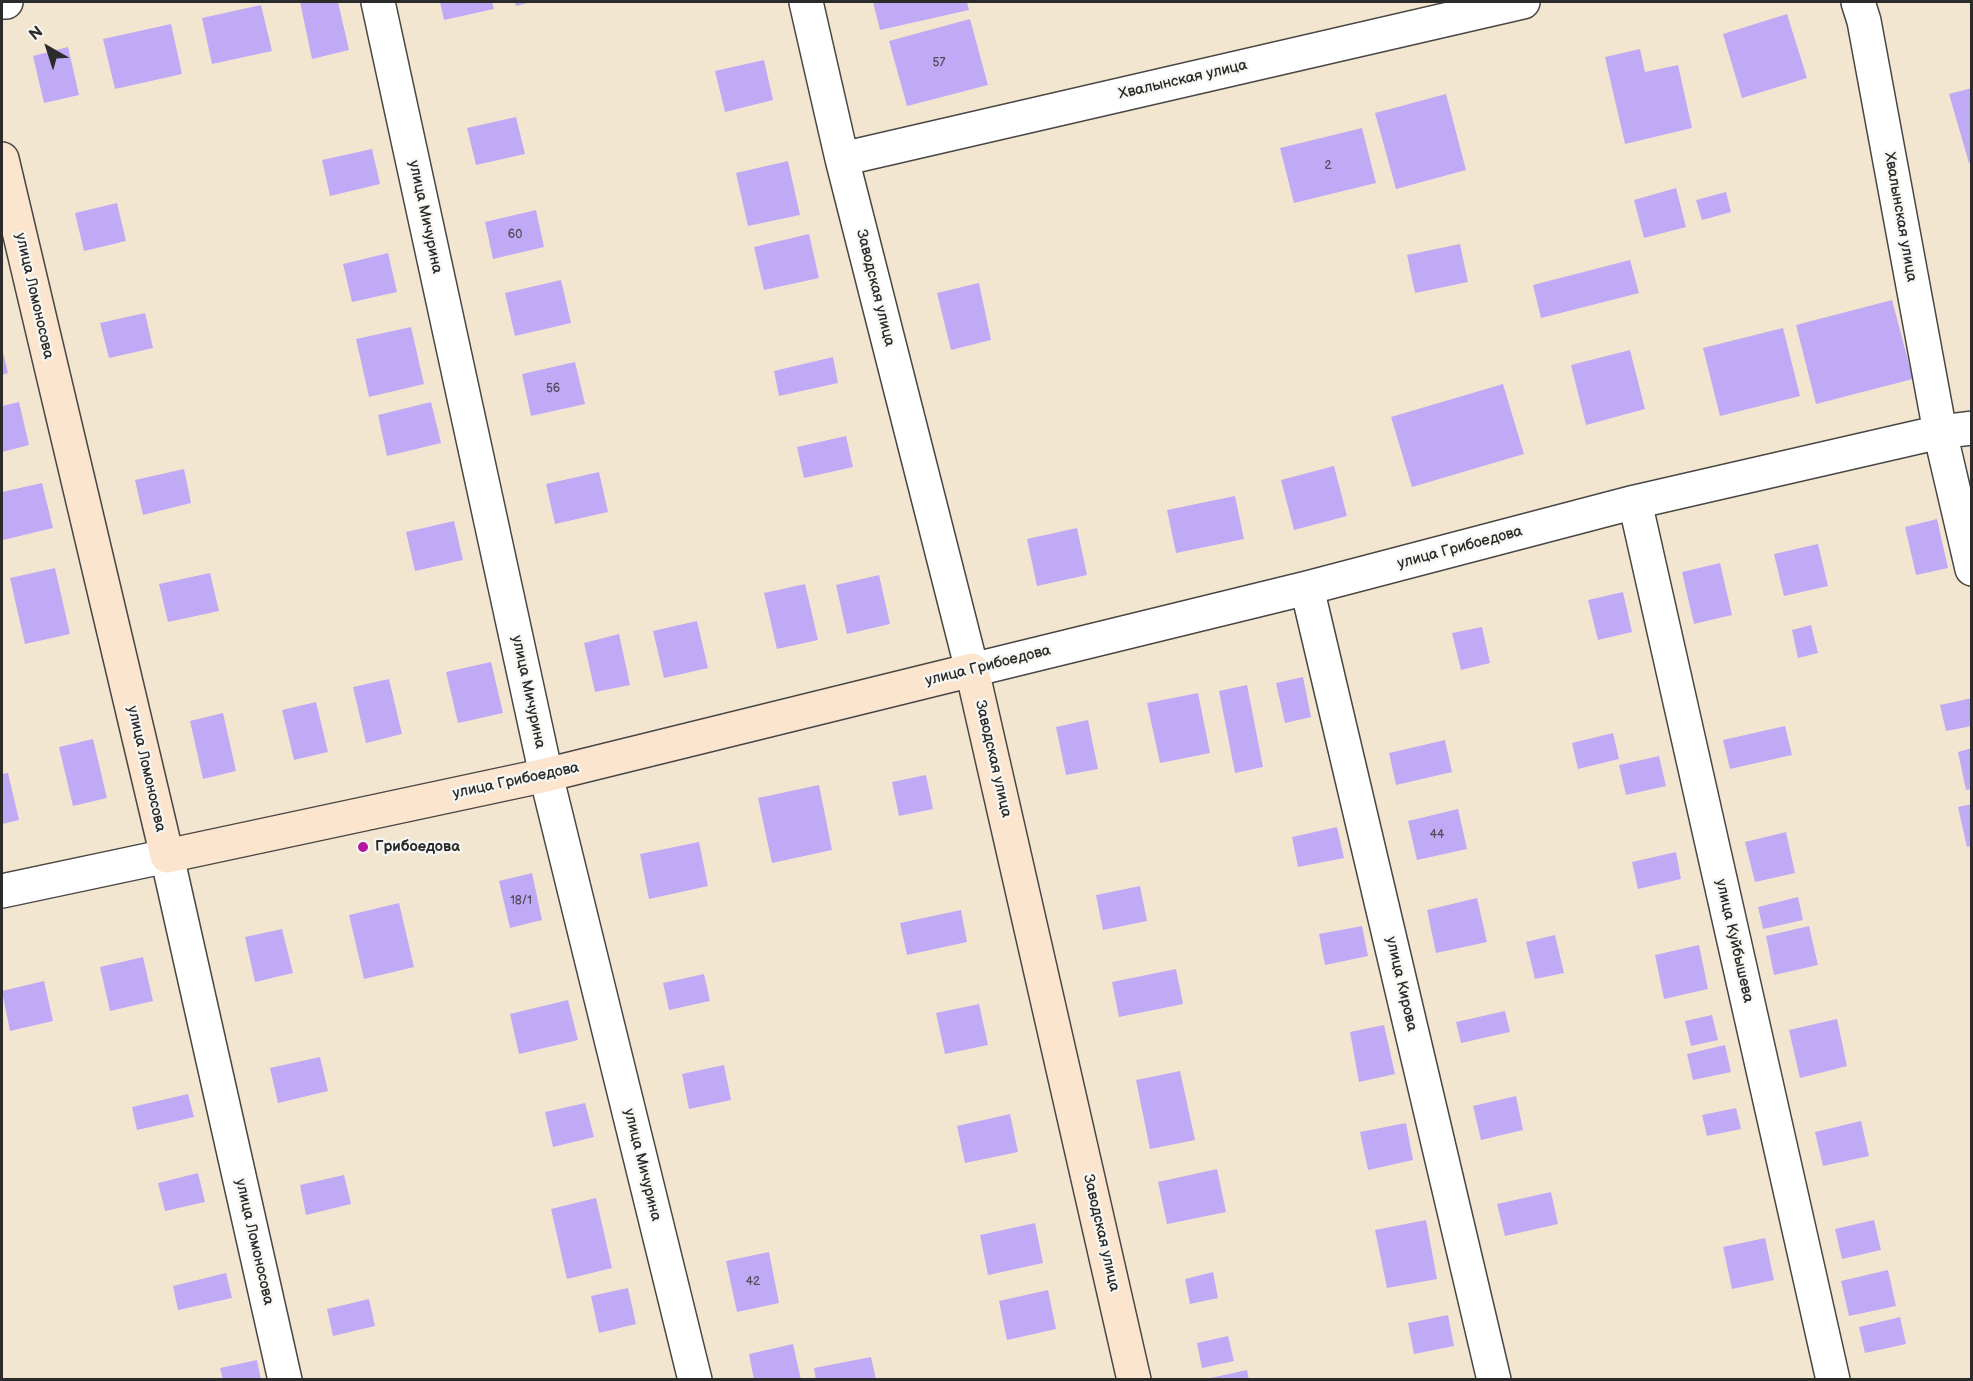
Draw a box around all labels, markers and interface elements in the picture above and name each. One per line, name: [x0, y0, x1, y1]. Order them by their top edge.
north arrow: [18, 18, 78, 78]
text: N: [26, 22, 47, 45]
house number: 57: [933, 56, 945, 70]
street label: Хвалынская улица: [1117, 56, 1249, 104]
street label: Хвалынская улица: [1880, 151, 1920, 283]
street label: улица Мичурина: [404, 159, 446, 275]
house number: 2: [1324, 159, 1332, 173]
house number: 60: [508, 228, 522, 242]
street label: Заводская улица: [852, 228, 898, 348]
street label: улица Ломоносова: [11, 231, 57, 361]
house number: 56: [546, 382, 560, 396]
street label: улица Грибоедова: [1395, 523, 1525, 573]
street label: улица Мичурина: [507, 634, 549, 750]
street label: улица Грибоедова: [923, 642, 1053, 690]
street label: Заводская улица: [971, 699, 1015, 819]
street label: улица Ломоносова: [123, 704, 169, 834]
street label: улица Грибоедова: [451, 759, 581, 803]
house number: 44: [1430, 828, 1444, 842]
place label: Грибоедова: [375, 838, 460, 856]
marker: Грибоедова: [356, 840, 370, 854]
street label: улица Куйбышева: [1711, 877, 1757, 1005]
house number: 18/1: [510, 894, 532, 908]
street label: улица Кирова: [1381, 935, 1421, 1033]
street label: улица Мичурина: [619, 1107, 665, 1223]
street label: Заводская улица: [1079, 1173, 1123, 1293]
street label: улица Ломоносова: [231, 1177, 277, 1307]
house number: 42: [746, 1275, 760, 1289]

